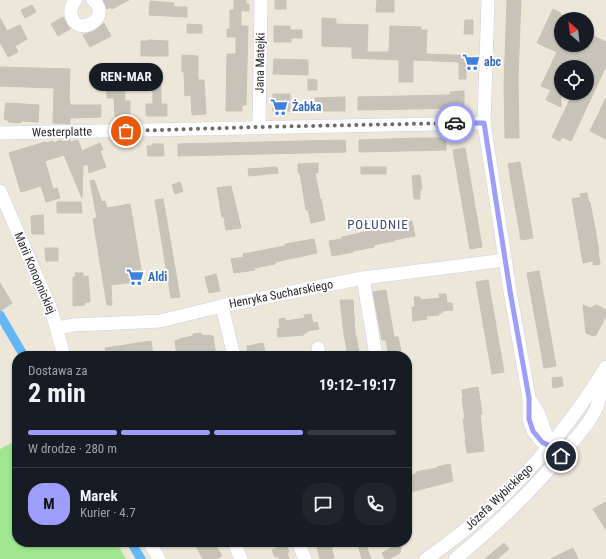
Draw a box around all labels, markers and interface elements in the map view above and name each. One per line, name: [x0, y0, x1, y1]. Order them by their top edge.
north arrow: [554, 12, 594, 52]
map controls: [554, 12, 594, 100]
street label: Jana Matejki: [252, 33, 268, 93]
supermarket icon: abc: [461, 52, 481, 72]
place label: abc: [484, 55, 502, 69]
button: locate: [554, 60, 594, 100]
callout: REN-MAR: [89, 63, 163, 91]
text: REN-MAR: [100, 69, 152, 84]
supermarket icon: Żabka: [269, 97, 289, 117]
place label: Żabka: [292, 99, 322, 114]
courier: [435, 103, 475, 143]
icon: car: [444, 112, 466, 134]
pin: [109, 114, 143, 148]
icon: bag: [115, 120, 137, 142]
street label: Westerplatte: [32, 124, 93, 140]
district label: POŁUDNIE: [347, 217, 409, 232]
street label: Marii Konopnickiej: [11, 230, 59, 316]
supermarket icon: Aldi: [125, 267, 145, 287]
place label: Aldi: [148, 270, 167, 284]
street label: Henryka Sucharskiego: [228, 277, 334, 311]
text: Dostawa za: [28, 363, 88, 378]
text: 19:12–19:17: [319, 376, 396, 394]
text: 2 min: [28, 378, 86, 408]
pin: [544, 439, 578, 473]
text: W drodze · 280 m: [28, 441, 117, 456]
icon: home: [550, 445, 572, 467]
street label: Józefa Wybickiego: [462, 461, 536, 533]
button: chat: [302, 483, 344, 525]
button: phone: [354, 483, 396, 525]
text: Marek: [80, 487, 118, 505]
text: M: [43, 495, 55, 513]
text: Kurier · 4.7: [80, 505, 136, 520]

